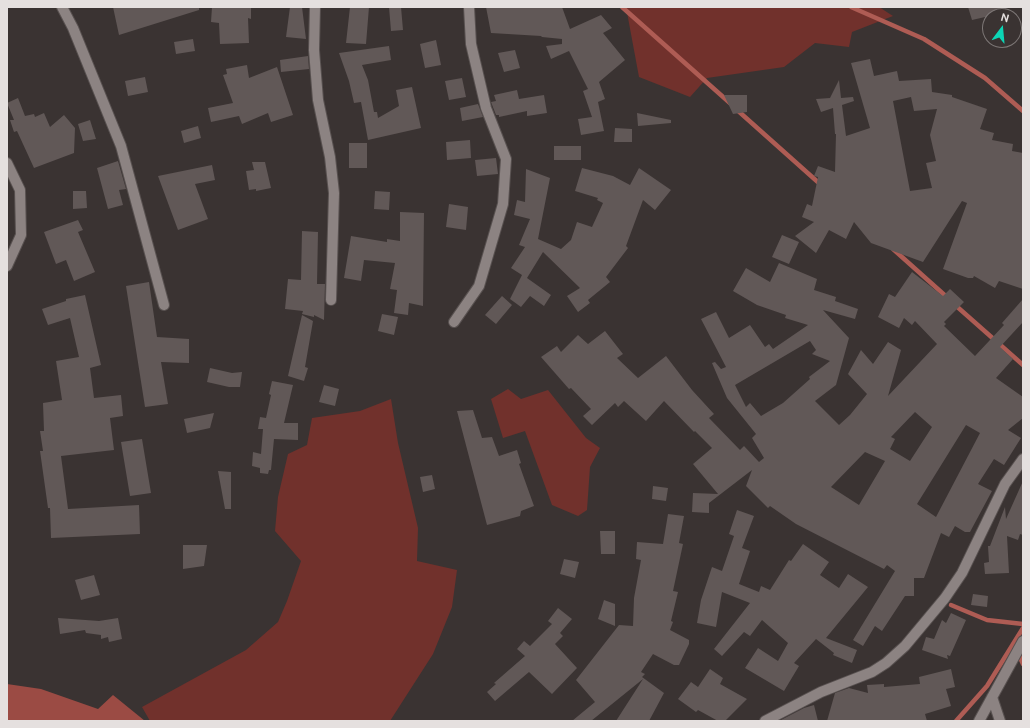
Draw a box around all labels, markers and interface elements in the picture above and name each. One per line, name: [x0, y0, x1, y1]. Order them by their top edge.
north arrow: [982, 8, 1022, 48]
text: N: [999, 11, 1011, 24]

